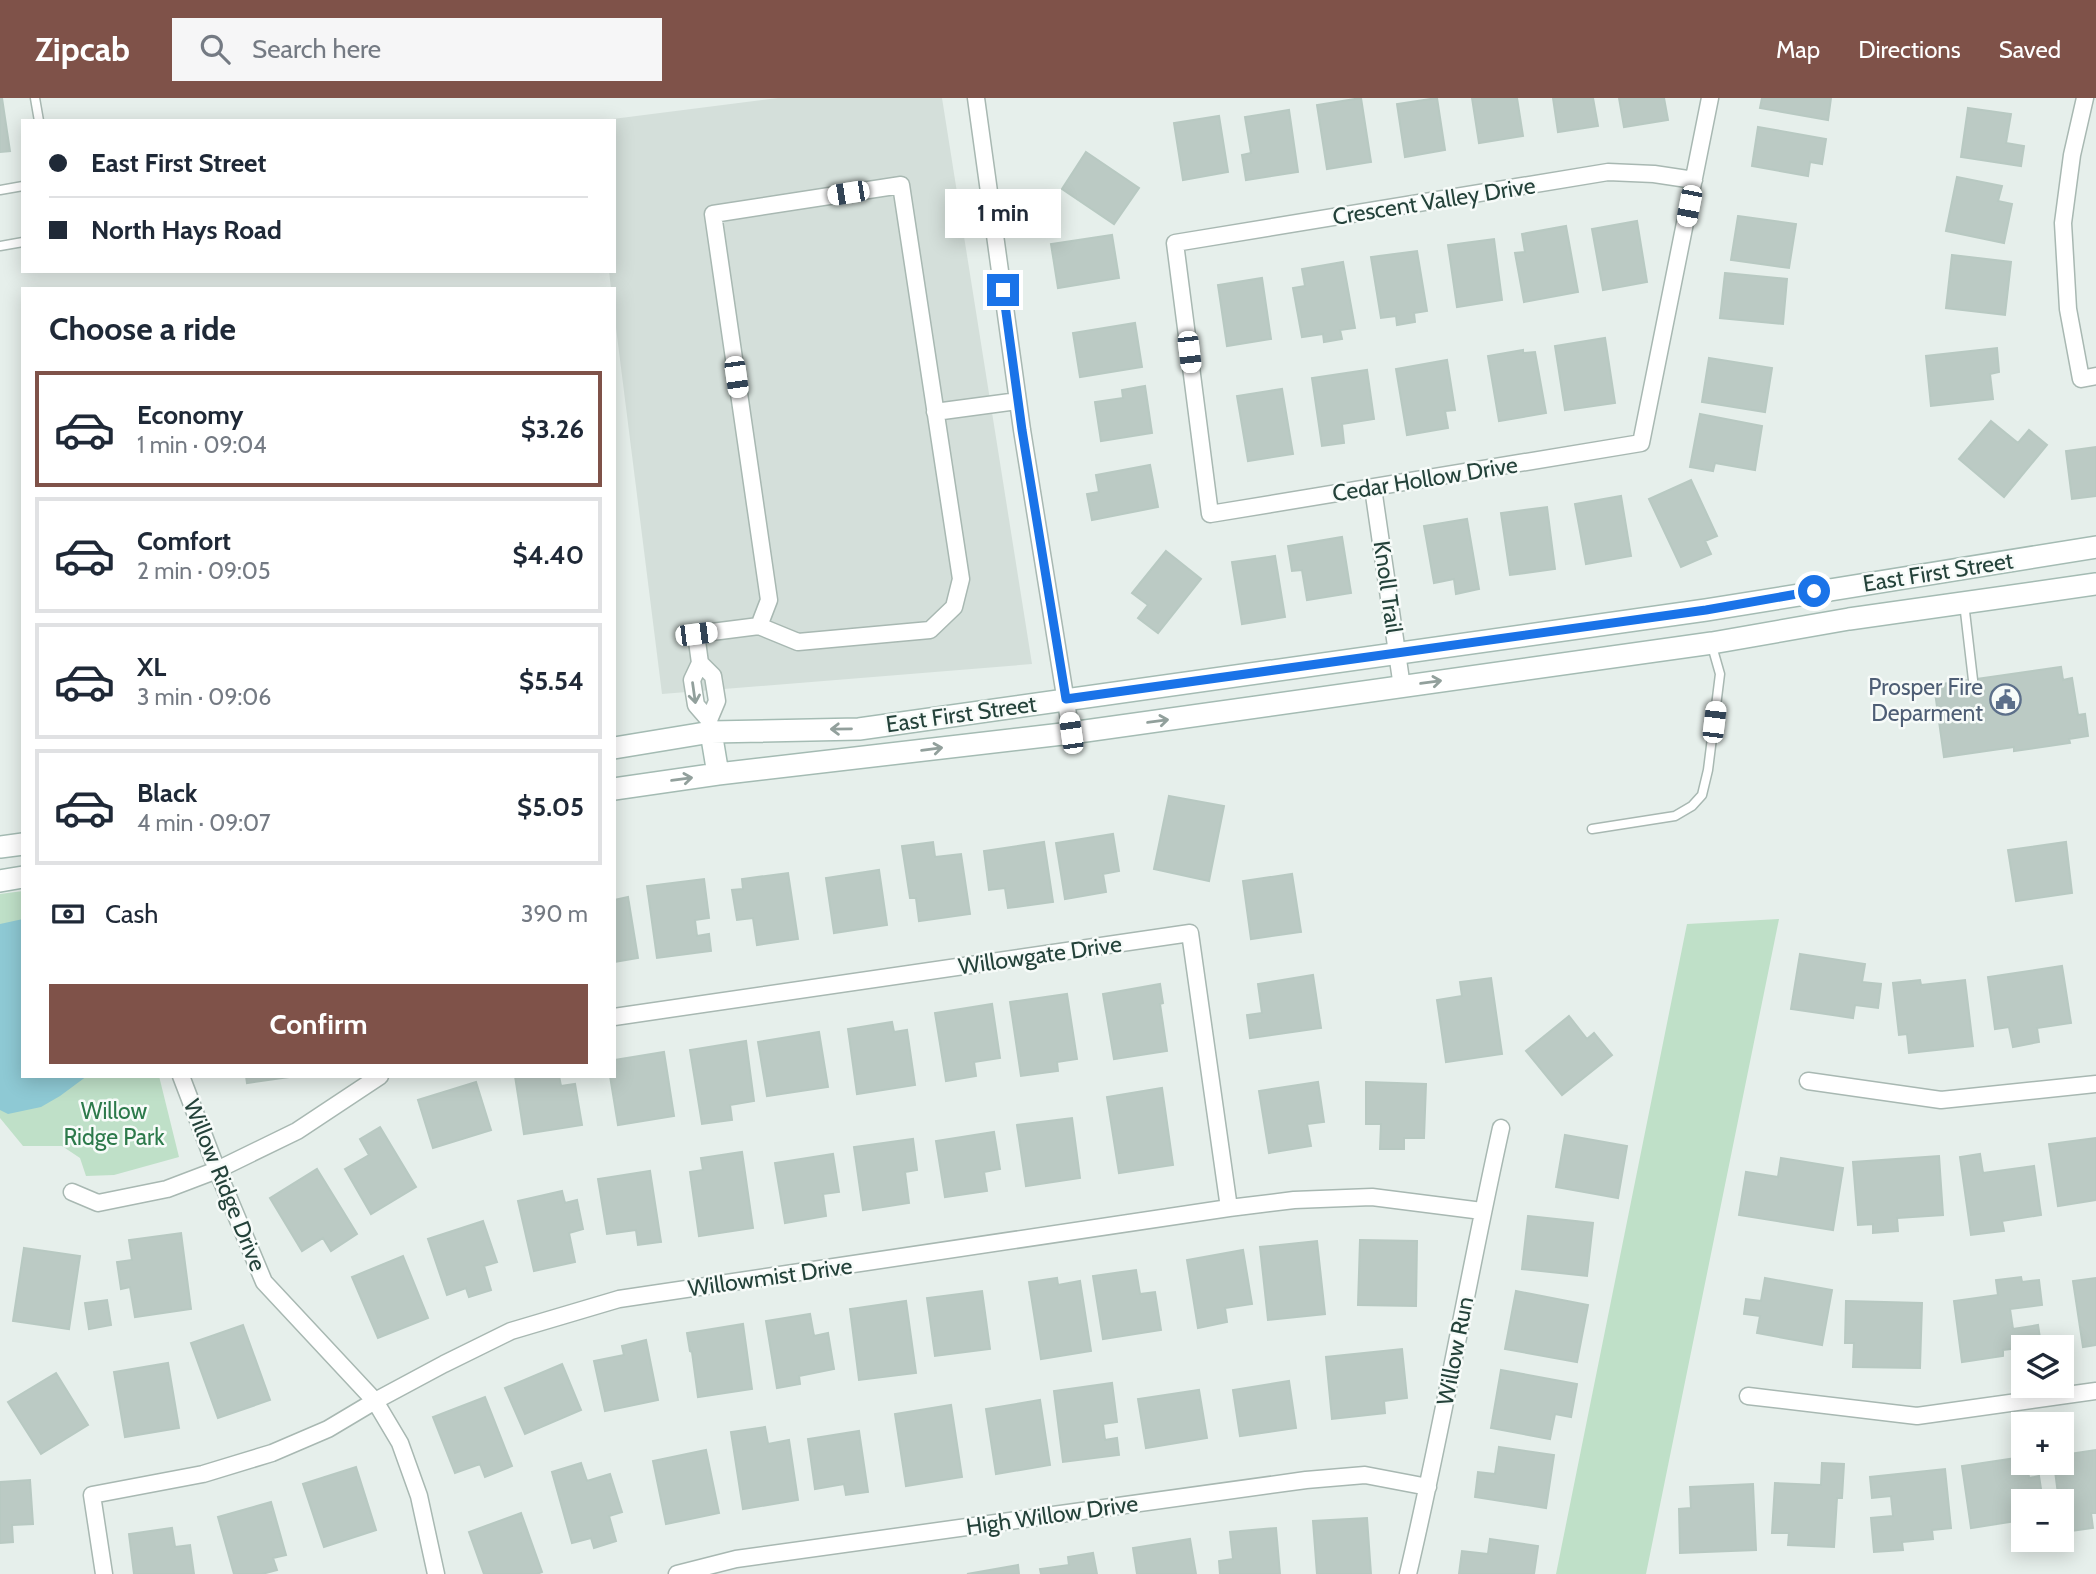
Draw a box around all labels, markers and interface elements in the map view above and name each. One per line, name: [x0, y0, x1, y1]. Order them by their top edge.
search box: [172, 18, 662, 81]
text: Zipcab: [35, 29, 130, 69]
icon: search: [196, 30, 234, 68]
text: Search here: [252, 33, 381, 65]
text: Map: [1776, 35, 1820, 64]
text: Directions: [1858, 35, 1961, 64]
text: Saved: [1999, 35, 2061, 64]
text: East First Street: [91, 147, 266, 179]
street label: Crescent Valley Drive: [1331, 171, 1538, 231]
car: [826, 179, 871, 207]
car: [1675, 183, 1704, 229]
callout: 1 min: [945, 188, 1061, 238]
text: 1 min: [977, 199, 1029, 227]
text: North Hays Road: [91, 214, 282, 246]
route end: [987, 274, 1019, 306]
text: Choose a ride: [49, 309, 236, 348]
car: [1177, 330, 1202, 374]
car: [723, 355, 750, 399]
icon: car: [53, 398, 116, 461]
text: Economy: [137, 399, 243, 431]
text: $3.26: [521, 413, 584, 445]
text: 1 min · 09:04: [137, 431, 267, 459]
street label: Cedar Hollow Drive: [1330, 450, 1520, 507]
icon: car: [53, 524, 116, 587]
text: Comfort: [137, 525, 231, 557]
text: $4.40: [512, 539, 584, 571]
street label: Knoll Trail: [1368, 539, 1408, 636]
street label: East First Street: [1861, 546, 2015, 598]
text: 2 min · 09:05: [137, 557, 270, 585]
route start: [1798, 575, 1830, 607]
car: [674, 621, 719, 647]
icon: car: [53, 650, 116, 713]
text: XL: [137, 651, 166, 683]
text: $5.54: [519, 665, 584, 697]
place label: Prosper Fire Deparment: [1868, 673, 1983, 727]
one-way arrow: [1420, 676, 1442, 689]
one-way arrow: [688, 681, 701, 704]
text: 3 min · 09:06: [137, 683, 271, 711]
public building icon: Prosper Fire Deparment: [1989, 683, 2023, 717]
street label: East First Street: [884, 690, 1038, 738]
car: [1702, 700, 1727, 744]
car: [1058, 711, 1085, 755]
one-way arrow: [1146, 714, 1169, 727]
one-way arrow: [829, 722, 852, 736]
one-way arrow: [920, 743, 943, 756]
one-way arrow: [670, 773, 693, 786]
icon: car: [53, 776, 116, 839]
text: Black: [137, 777, 197, 809]
text: $5.05: [517, 791, 584, 823]
text: 4 min · 09:07: [137, 809, 270, 837]
icon: cash: [49, 895, 87, 933]
text: Cash: [105, 898, 158, 930]
text: 390 m: [521, 900, 588, 928]
street label: Willowgate Drive: [956, 930, 1124, 980]
button: Confirm: [49, 984, 588, 1064]
street label: Willow Ridge Drive: [178, 1095, 272, 1275]
park label: Willow Ridge Park: [63, 1097, 165, 1151]
street label: Willowmist Drive: [686, 1252, 854, 1302]
street label: Willow Run: [1431, 1294, 1479, 1408]
map controls: [2011, 1335, 2074, 1552]
button: layers: [2011, 1335, 2074, 1398]
button: +: [2011, 1412, 2074, 1475]
street label: High Willow Drive: [964, 1489, 1140, 1541]
button: −: [2011, 1489, 2074, 1552]

